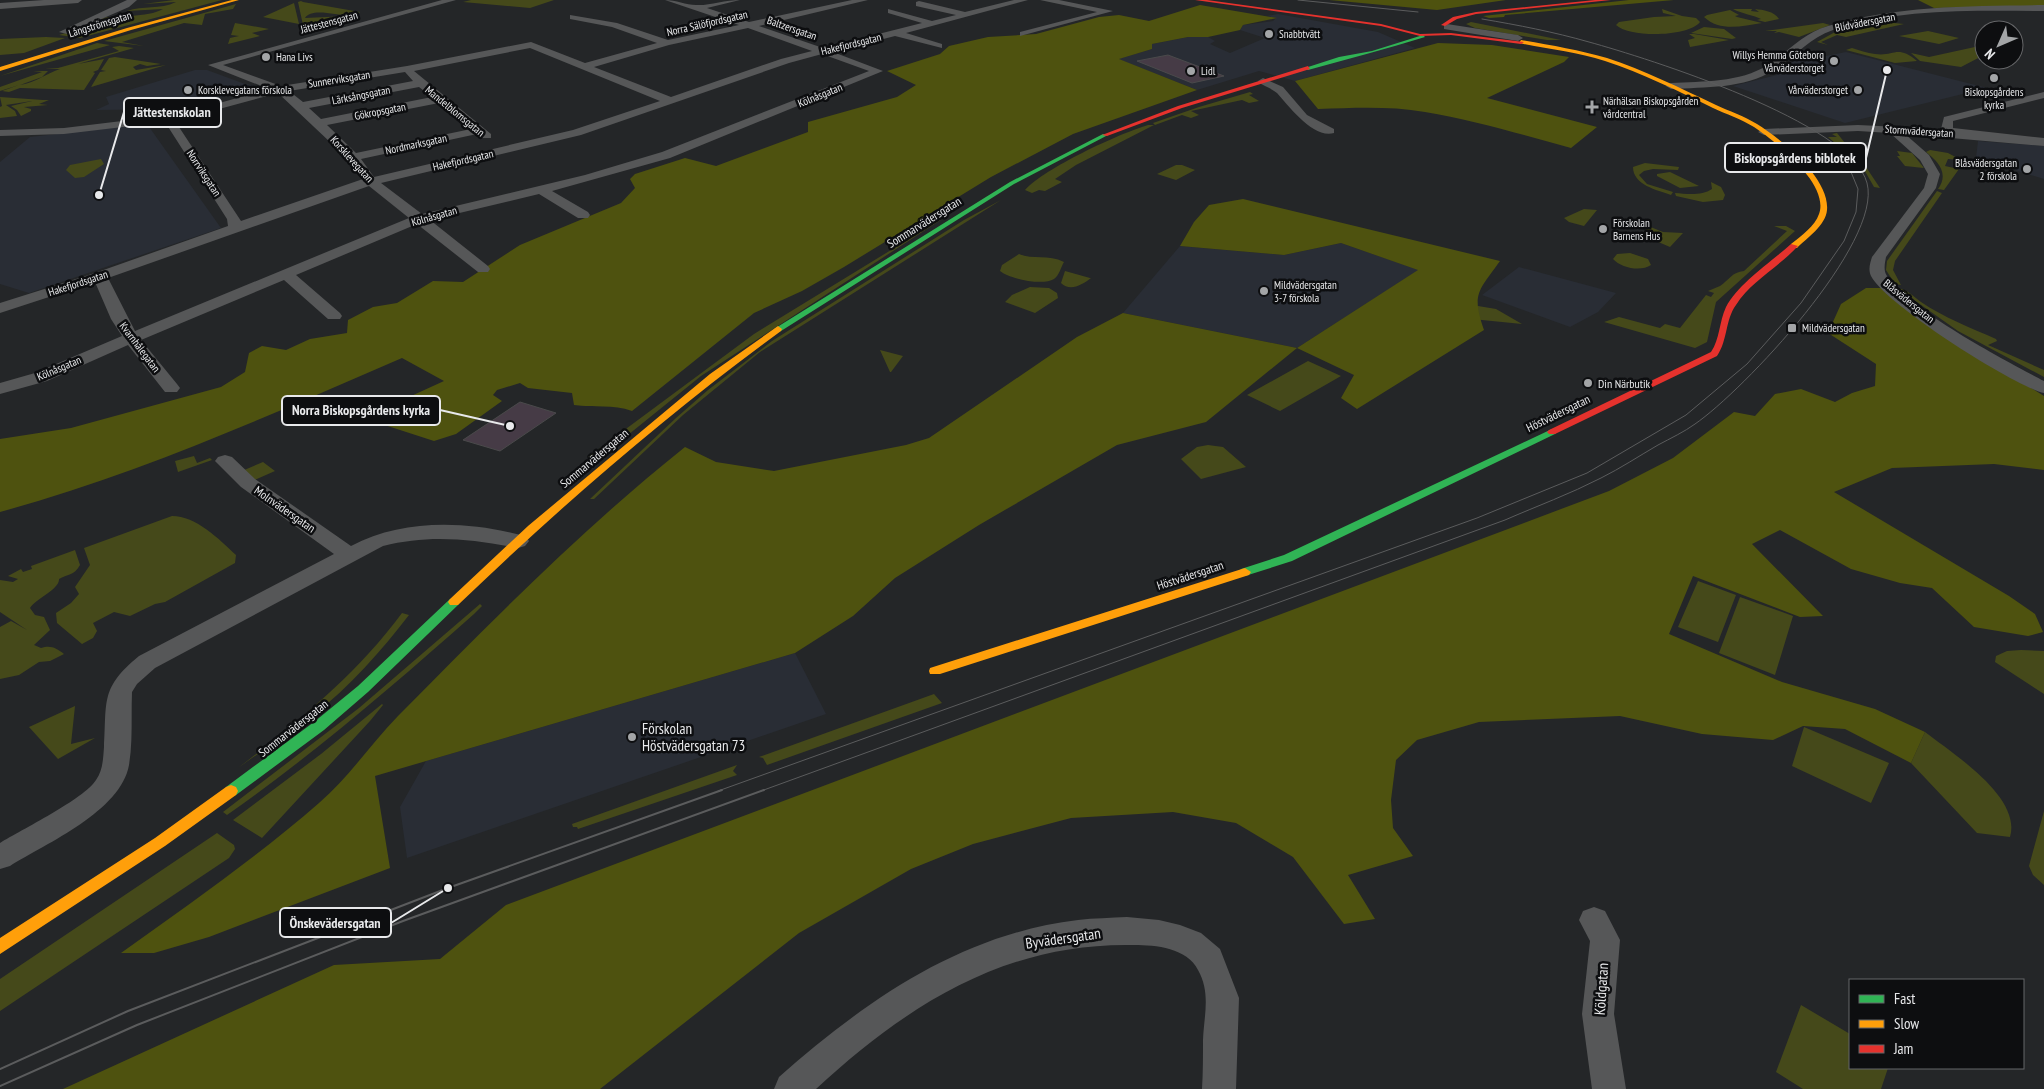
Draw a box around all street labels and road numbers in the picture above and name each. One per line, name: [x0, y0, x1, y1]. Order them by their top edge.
street label: Norra Sälöfjordsgatan: [665, 7, 749, 39]
street label: Långströmsgatan: [67, 8, 133, 40]
street label: Jättestensgatan: [298, 8, 359, 37]
street label: Blidvädersgatan: [1834, 9, 1896, 35]
street label: Baltzersgatan: [765, 13, 819, 43]
street label: Hakefjordsgatan: [819, 30, 883, 58]
street label: Sunnerviksgatan: [307, 67, 371, 91]
street label: Kölnåsgatan: [796, 80, 844, 110]
street label: Lärksångsgatan: [331, 82, 391, 108]
street label: Mandelblomsgatan: [422, 83, 488, 139]
street label: Gökropsgatan: [353, 99, 407, 123]
street label: Stormvädersgatan: [1884, 122, 1954, 140]
street label: Nordmarksgatan: [384, 131, 448, 157]
street label: Korsklevegatan: [327, 133, 377, 185]
street label: Hakefjordsgatan: [431, 146, 495, 174]
street label: Norrviksgatan: [184, 147, 224, 199]
street label: Sommarvädersgatan: [884, 193, 964, 251]
street label: Kölnåsgatan: [410, 203, 459, 229]
street label: Hakefjordsgatan: [46, 267, 110, 299]
street label: Blåsvädersgatan: [1881, 276, 1938, 326]
street label: Kvarnhålegatan: [117, 319, 163, 375]
street label: Kölnåsgatan: [35, 352, 83, 384]
street label: Höstvädersgatan: [1524, 391, 1592, 435]
street label: Sommarvädersgatan: [557, 425, 631, 491]
street label: Molnvädersgatan: [252, 482, 318, 536]
street label: Höstvädersgatan: [1155, 557, 1225, 593]
street label: Sommarvädersgatan: [255, 696, 331, 760]
street label: Byvädersgatan: [1024, 923, 1102, 953]
street label: Köldgatan: [1590, 962, 1612, 1016]

